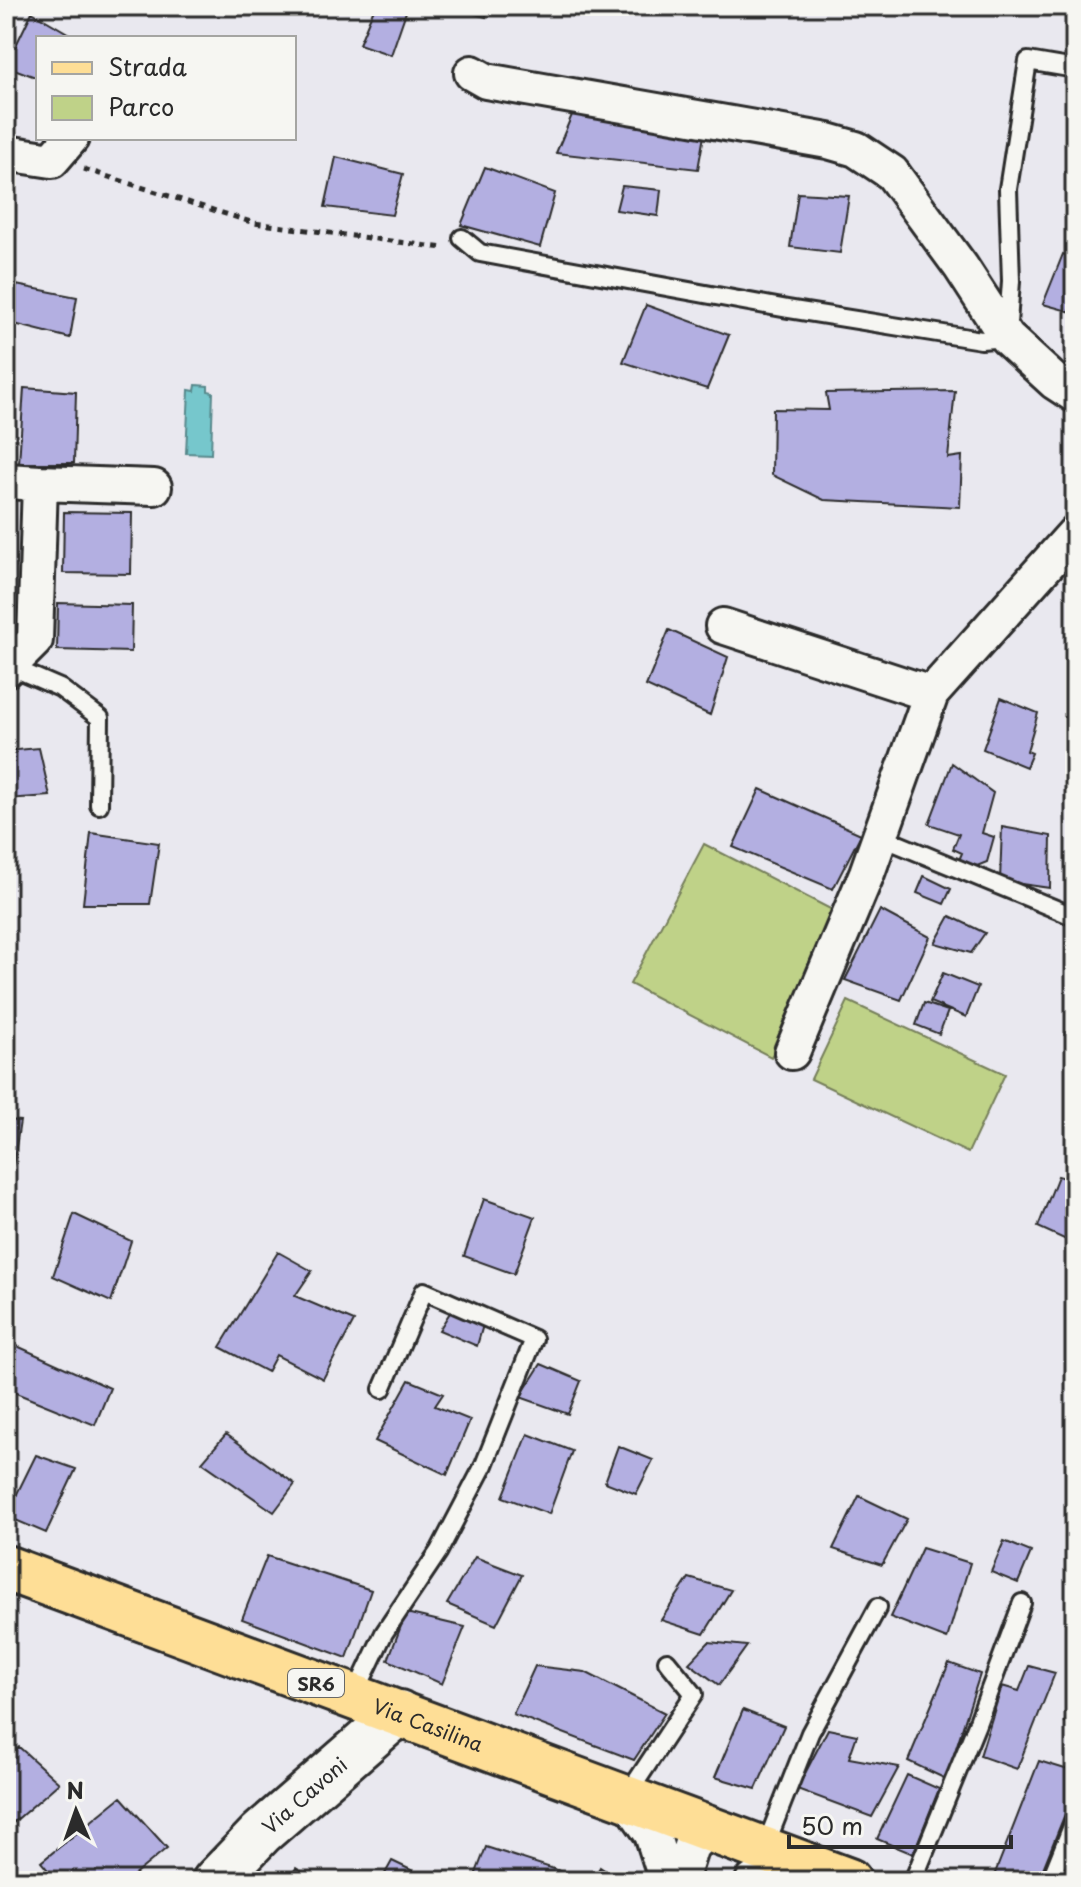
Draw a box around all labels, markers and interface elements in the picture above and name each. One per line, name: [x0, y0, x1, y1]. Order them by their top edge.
legend: [36, 36, 296, 140]
text: Strada: [108, 48, 187, 84]
text: Parco: [108, 88, 174, 124]
road number: SR6: [288, 1669, 344, 1697]
street label: Via Casilina: [369, 1690, 487, 1759]
street label: Via Cavoni: [255, 1750, 354, 1841]
north arrow: [36, 1771, 116, 1851]
text: N: [66, 1773, 85, 1806]
scale bar: [789, 1799, 1011, 1849]
text: 50 m: [801, 1807, 863, 1843]

